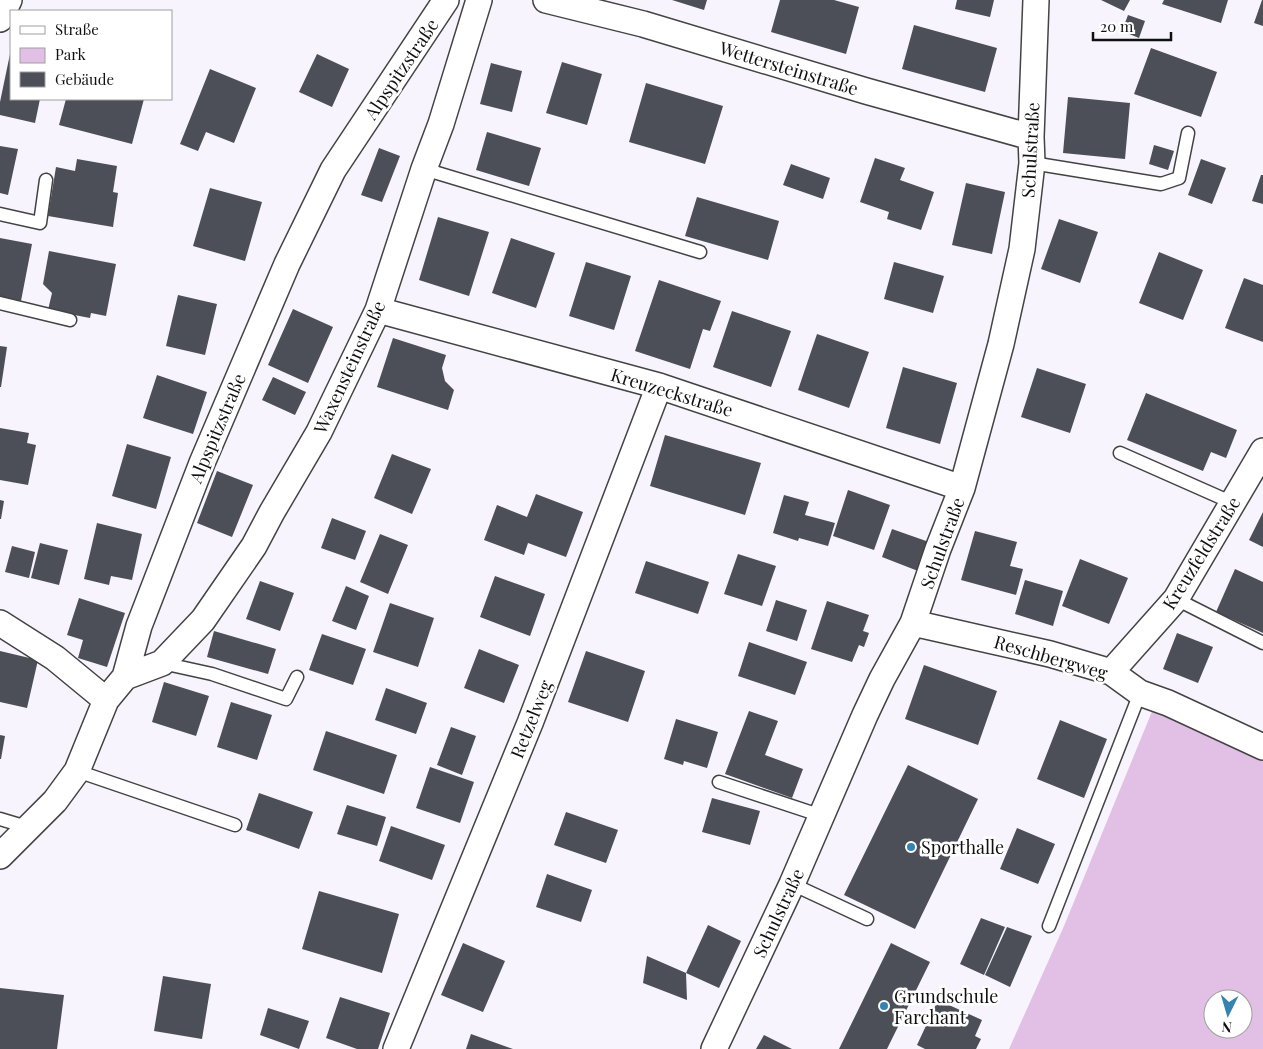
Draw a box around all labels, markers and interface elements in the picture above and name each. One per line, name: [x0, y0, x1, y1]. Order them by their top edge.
legend: [10, 10, 172, 100]
scale bar: [1093, 10, 1170, 42]
street label: Alpspitzstraße: [358, 14, 444, 125]
text: 20 m: [1100, 16, 1134, 36]
text: Straße: [55, 19, 99, 39]
street label: Wettersteinstraße: [716, 35, 861, 101]
text: Park: [55, 44, 87, 64]
text: Gebäude: [55, 69, 114, 89]
street label: Schulstraße: [1016, 102, 1044, 198]
street label: Waxensteinstraße: [307, 297, 390, 438]
street label: Kreuzeckstraße: [608, 362, 736, 422]
street label: Alpspitzstraße: [183, 370, 251, 487]
street label: Kreuzfeldstraße: [1157, 492, 1245, 614]
street label: Schulstraße: [914, 494, 970, 592]
street label: Reschbergweg: [991, 629, 1111, 685]
street label: Retzelweg: [504, 676, 558, 762]
place label: Sporthalle: [921, 835, 1004, 859]
marker: Sporthalle: [905, 841, 917, 853]
street label: Schulstraße: [747, 865, 809, 961]
place label: Grundschule Farchant: [894, 984, 998, 1029]
north arrow: [1203, 989, 1253, 1039]
marker: Grundschule Farchant: [878, 1000, 890, 1012]
text: N: [1221, 1018, 1233, 1037]

